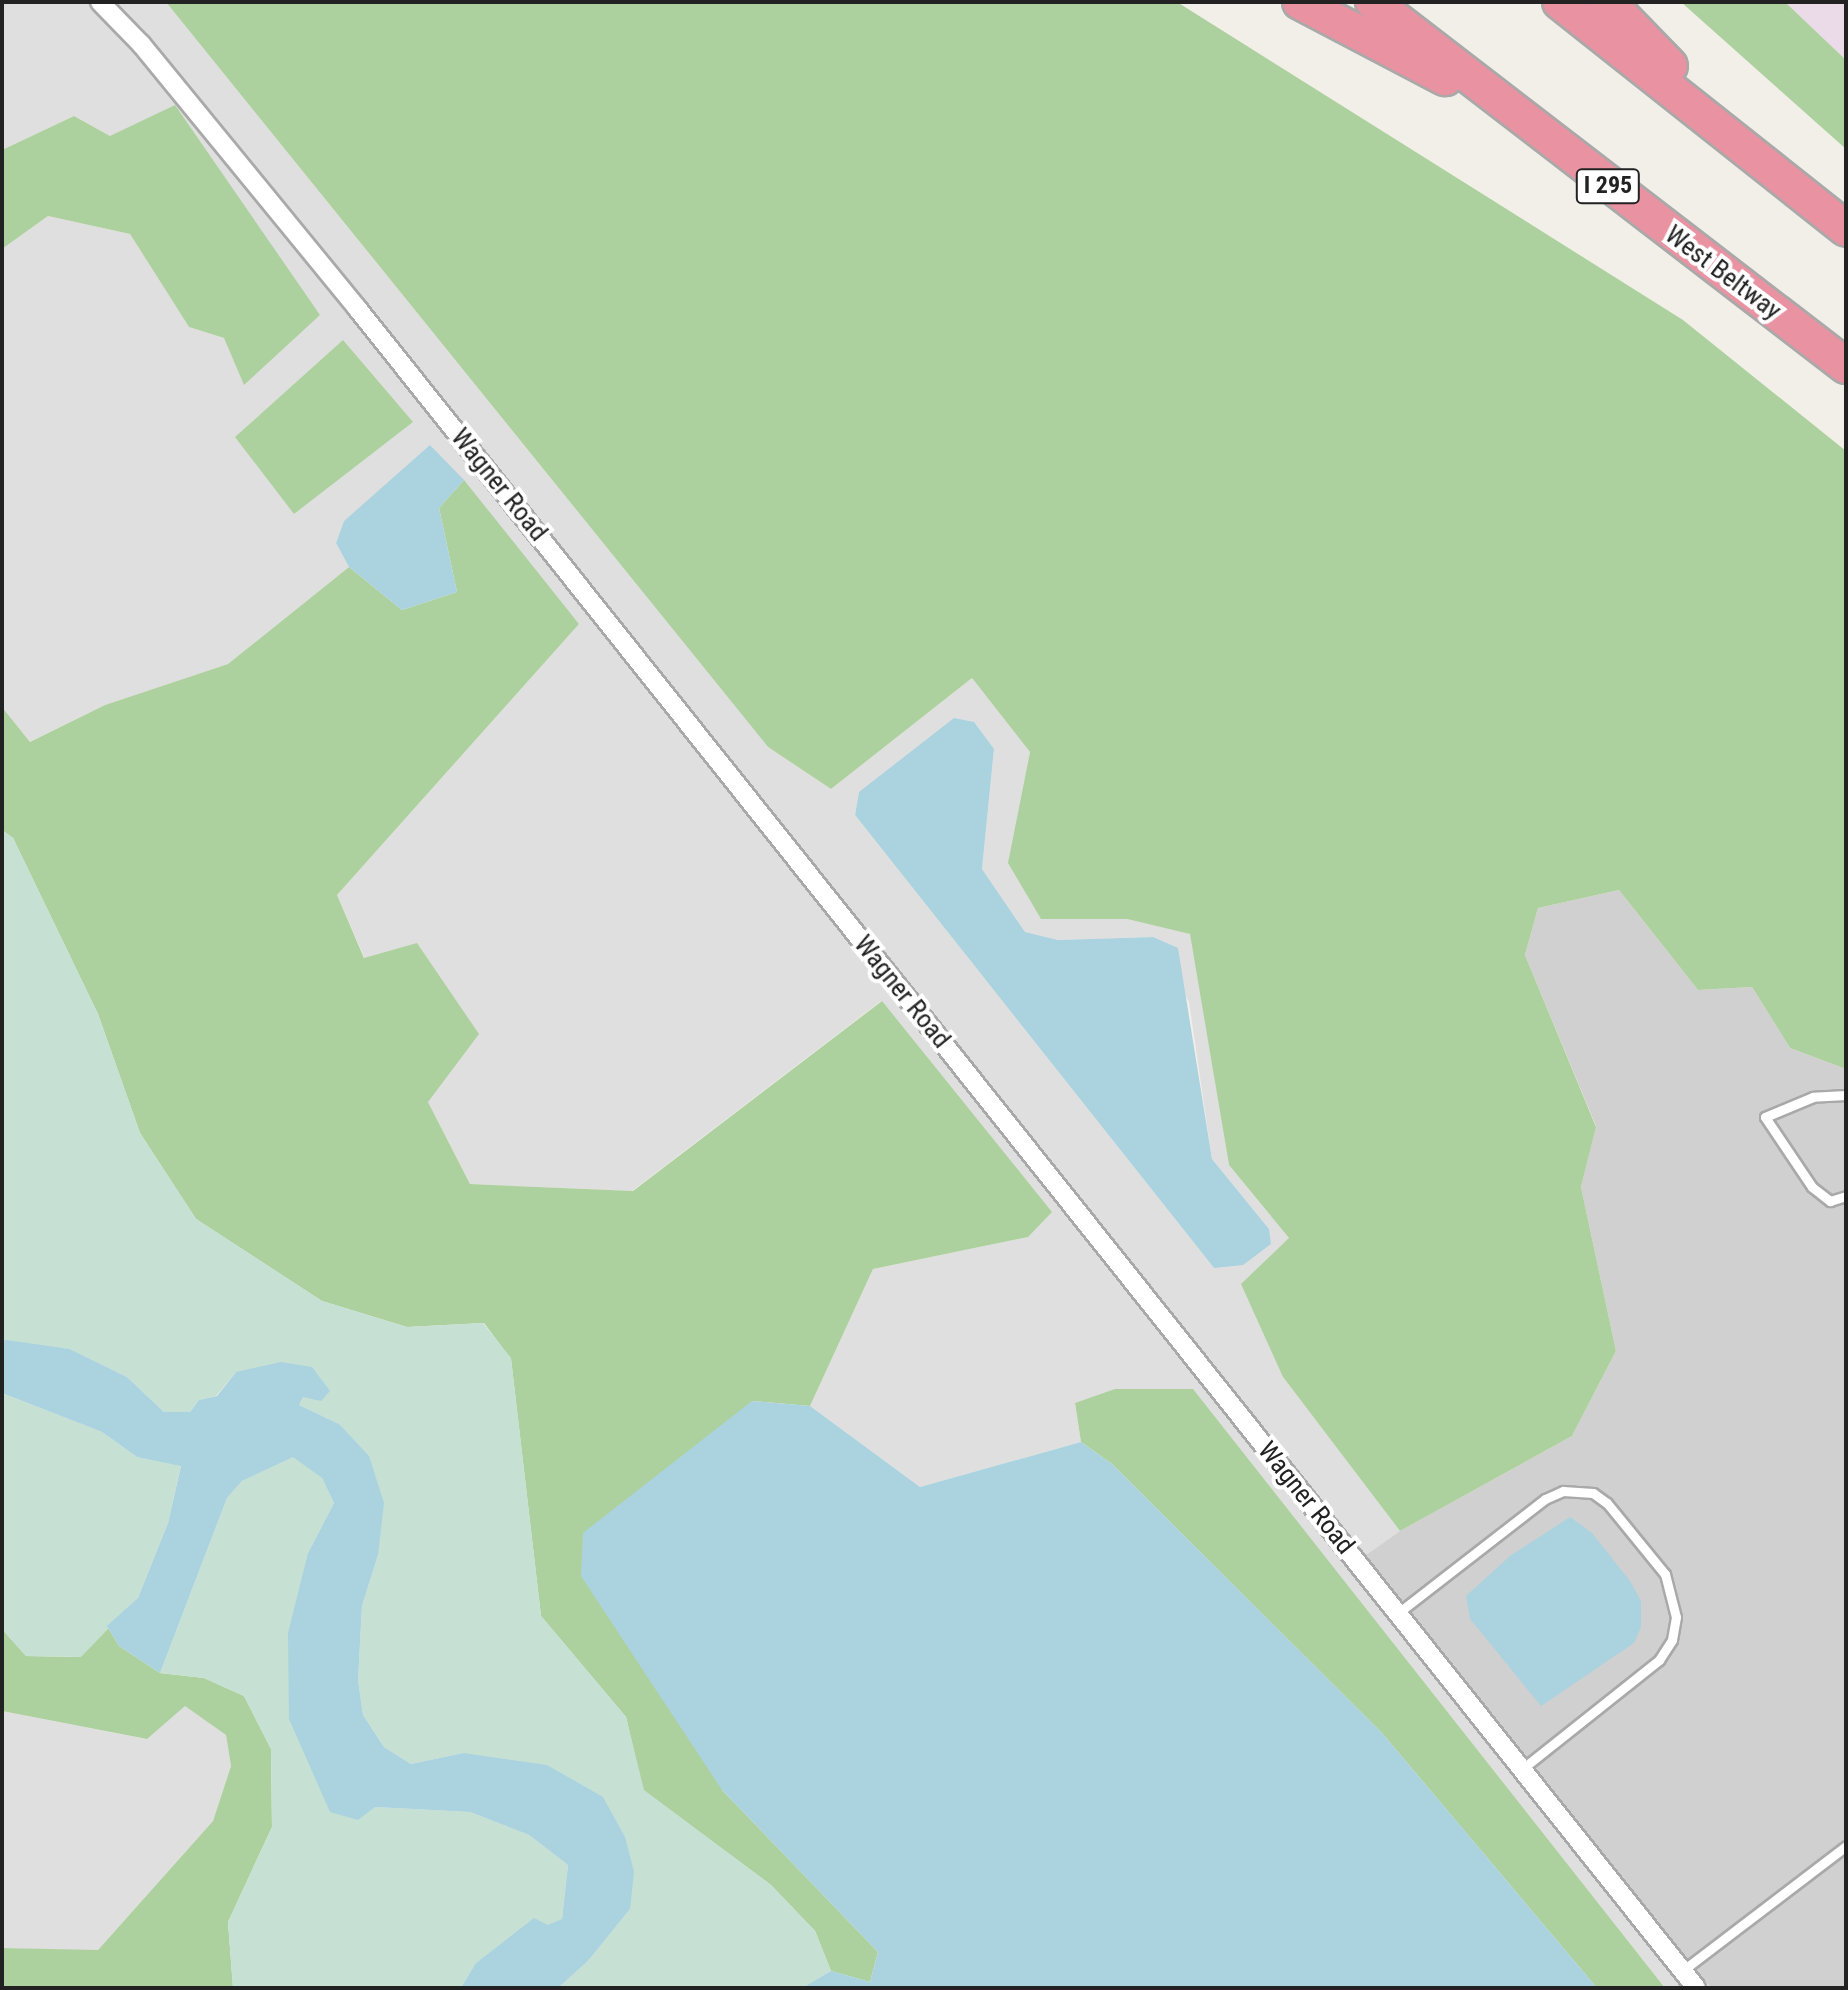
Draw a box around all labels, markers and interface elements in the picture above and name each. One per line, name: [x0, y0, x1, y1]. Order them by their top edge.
road number: I 295: [1574, 166, 1642, 206]
street label: West Beltway: [1659, 219, 1787, 327]
street label: Wagner Road: [444, 423, 554, 547]
street label: Wagner Road: [847, 930, 957, 1054]
street label: Wagner Road: [1251, 1436, 1361, 1560]

